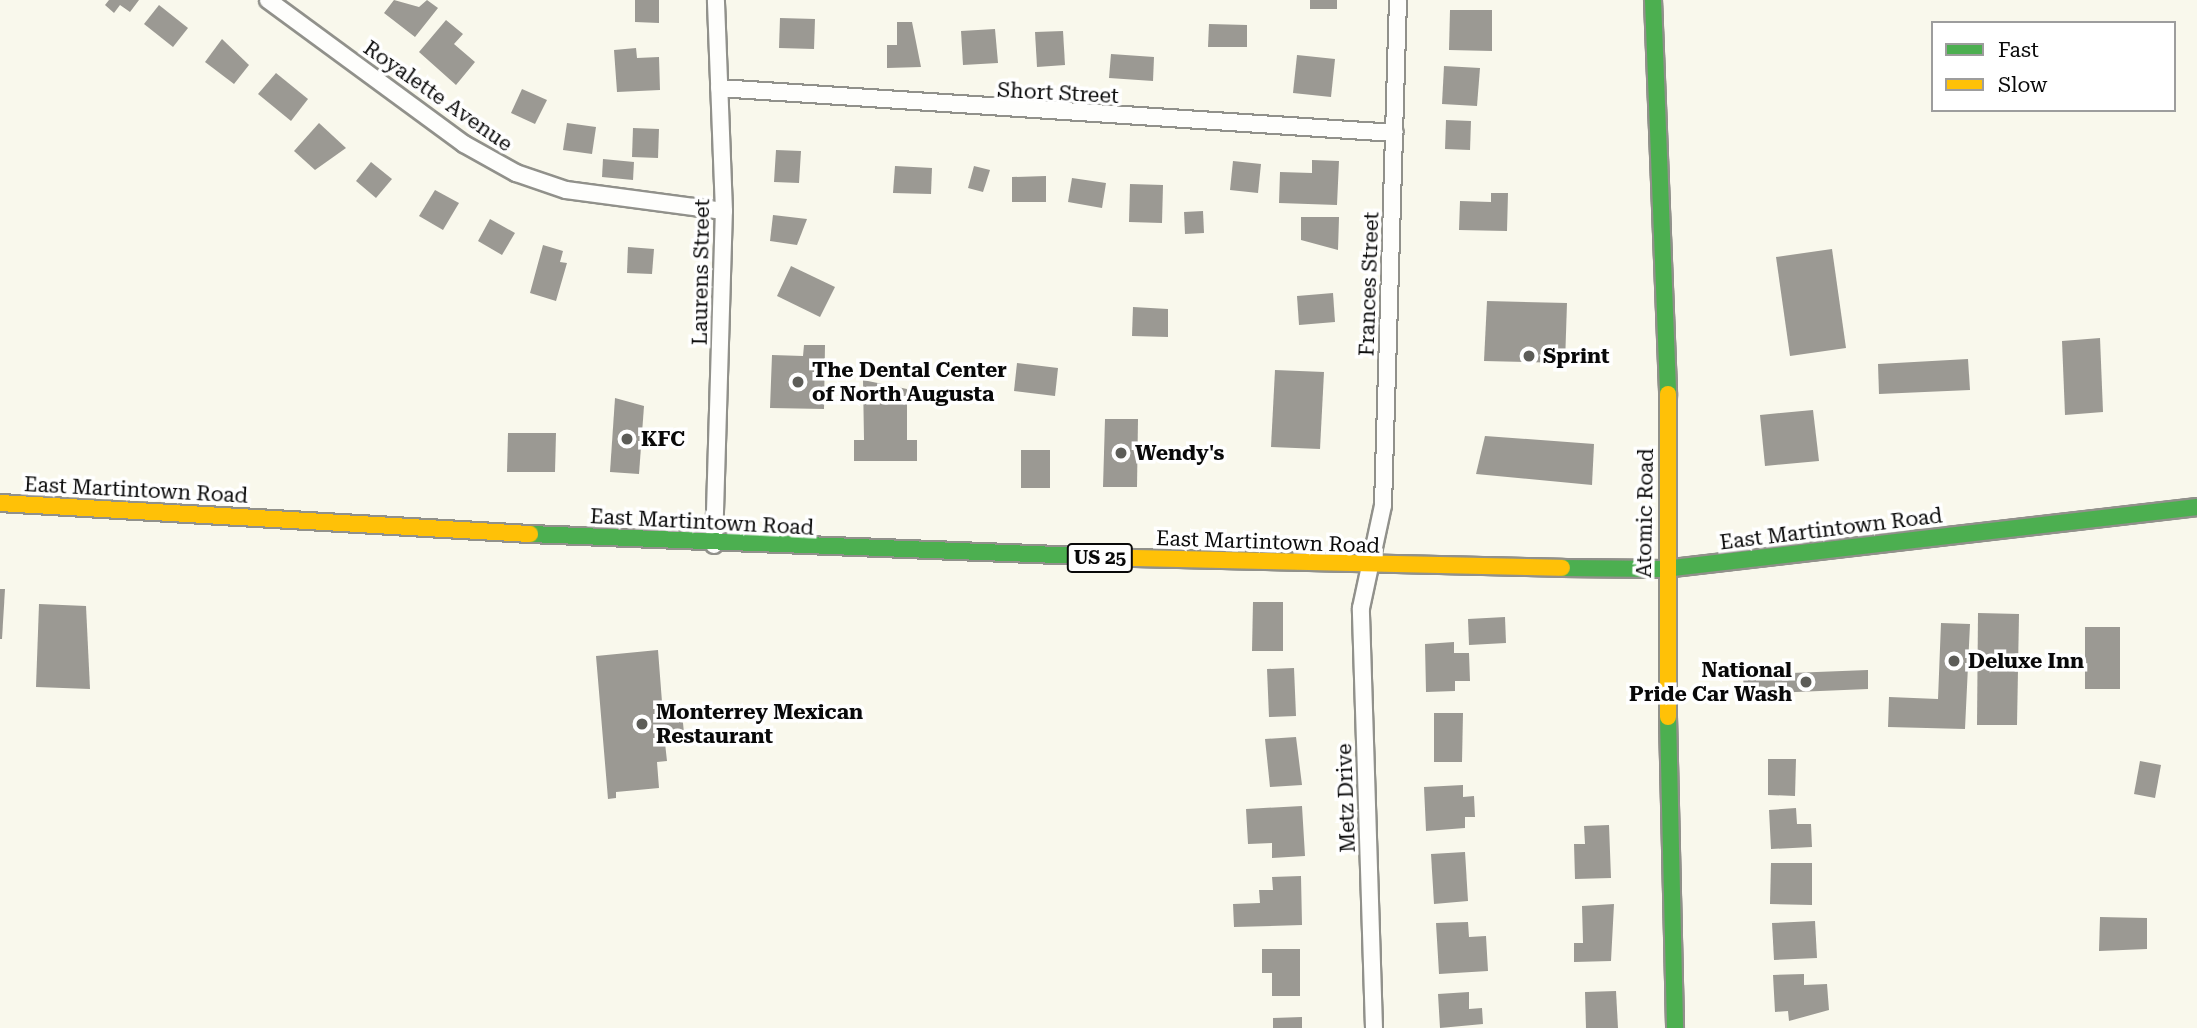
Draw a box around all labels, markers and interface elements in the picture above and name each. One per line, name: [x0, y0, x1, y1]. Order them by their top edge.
legend: [1931, 21, 2176, 112]
street label: Royalette Avenue: [359, 35, 517, 157]
text: Fast: [1998, 38, 2039, 62]
text: Slow: [1998, 73, 2047, 97]
street label: Short Street: [996, 77, 1120, 109]
street label: Laurens Street: [687, 198, 715, 346]
street label: Frances Street: [1354, 211, 1384, 357]
place label: Sprint: [1543, 343, 1610, 369]
marker: Sprint: [1521, 348, 1537, 364]
place label: The Dental Center of North Augusta: [812, 357, 1007, 407]
marker: The Dental Center of North Augusta: [790, 374, 806, 390]
place label: KFC: [641, 426, 685, 452]
marker: KFC: [619, 431, 635, 447]
place label: Wendy's: [1135, 440, 1224, 466]
marker: Wendy's: [1113, 445, 1129, 461]
street label: Atomic Road: [1631, 448, 1659, 578]
street label: East Martintown Road: [23, 472, 249, 508]
street label: East Martintown Road: [1718, 503, 1944, 555]
street label: East Martintown Road: [589, 504, 815, 540]
street label: East Martintown Road: [1156, 525, 1380, 559]
road number: US 25: [1067, 542, 1133, 573]
place label: Deluxe Inn: [1968, 648, 2084, 674]
marker: Deluxe Inn: [1946, 653, 1962, 669]
place label: National Pride Car Wash: [1629, 657, 1792, 707]
marker: National Pride Car Wash: [1798, 674, 1814, 690]
place label: Monterrey Mexican Restaurant: [656, 699, 863, 749]
marker: Monterrey Mexican Restaurant: [634, 716, 650, 732]
street label: Metz Drive: [1331, 743, 1361, 853]

